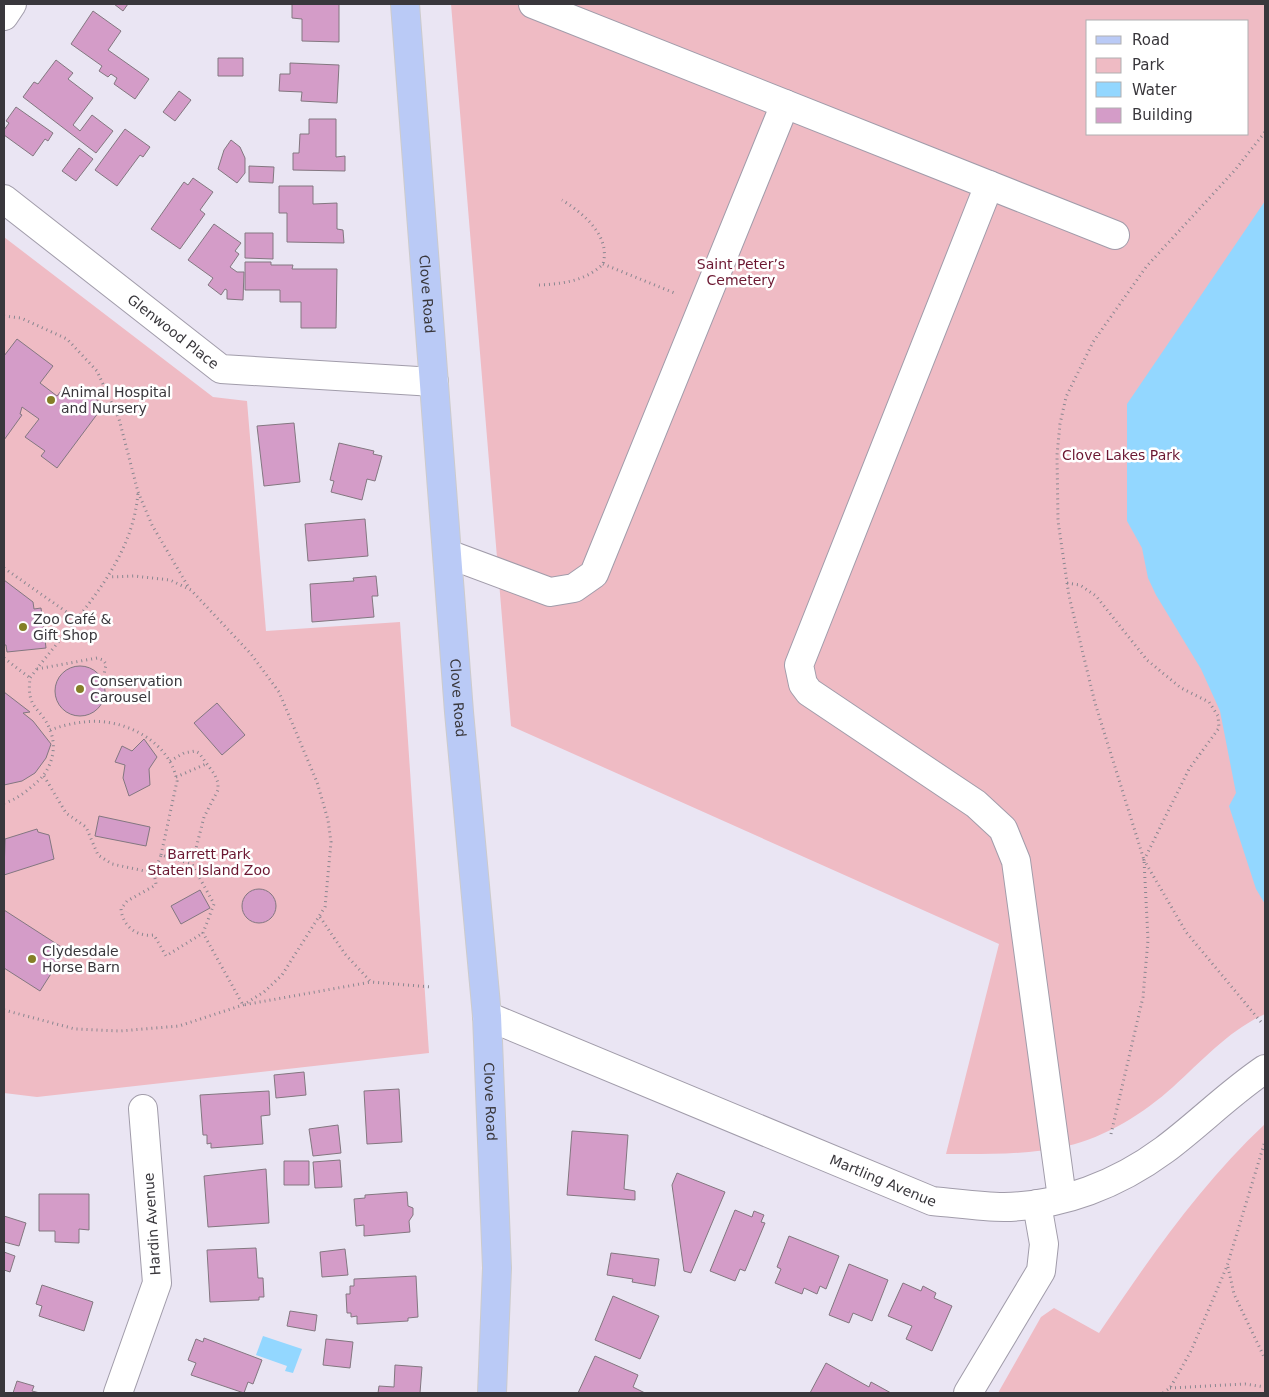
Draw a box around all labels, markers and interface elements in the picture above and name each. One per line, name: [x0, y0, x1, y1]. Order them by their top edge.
legend: [1086, 20, 1249, 135]
text: Road: [1132, 31, 1170, 49]
text: Park: [1132, 56, 1165, 74]
text: Water: [1132, 81, 1177, 99]
text: Building: [1132, 106, 1193, 124]
street label: Clove Road: [416, 254, 438, 334]
park label: Saint Peter’s Cemetery: [697, 256, 785, 288]
street label: Glenwood Place: [124, 291, 222, 372]
place label: Animal Hospital and Nursery: [61, 384, 171, 416]
marker: Animal Hospital and Nursery: [45, 394, 57, 406]
park label: Clove Lakes Park: [1062, 447, 1181, 463]
place label: Zoo Café & Gift Shop: [33, 611, 112, 643]
marker: Zoo Café & Gift Shop: [17, 621, 29, 633]
street label: Clove Road: [447, 658, 469, 738]
place label: Conservation Carousel: [90, 673, 183, 705]
marker: Conservation Carousel: [74, 683, 86, 695]
park label: Barrett Park Staten Island Zoo: [147, 846, 271, 878]
place label: Clydesdale Horse Barn: [42, 943, 120, 975]
marker: Clydesdale Horse Barn: [26, 953, 38, 965]
street label: Clove Road: [481, 1062, 500, 1141]
street label: Martling Avenue: [827, 1151, 939, 1210]
street label: Hardin Avenue: [140, 1172, 164, 1276]

